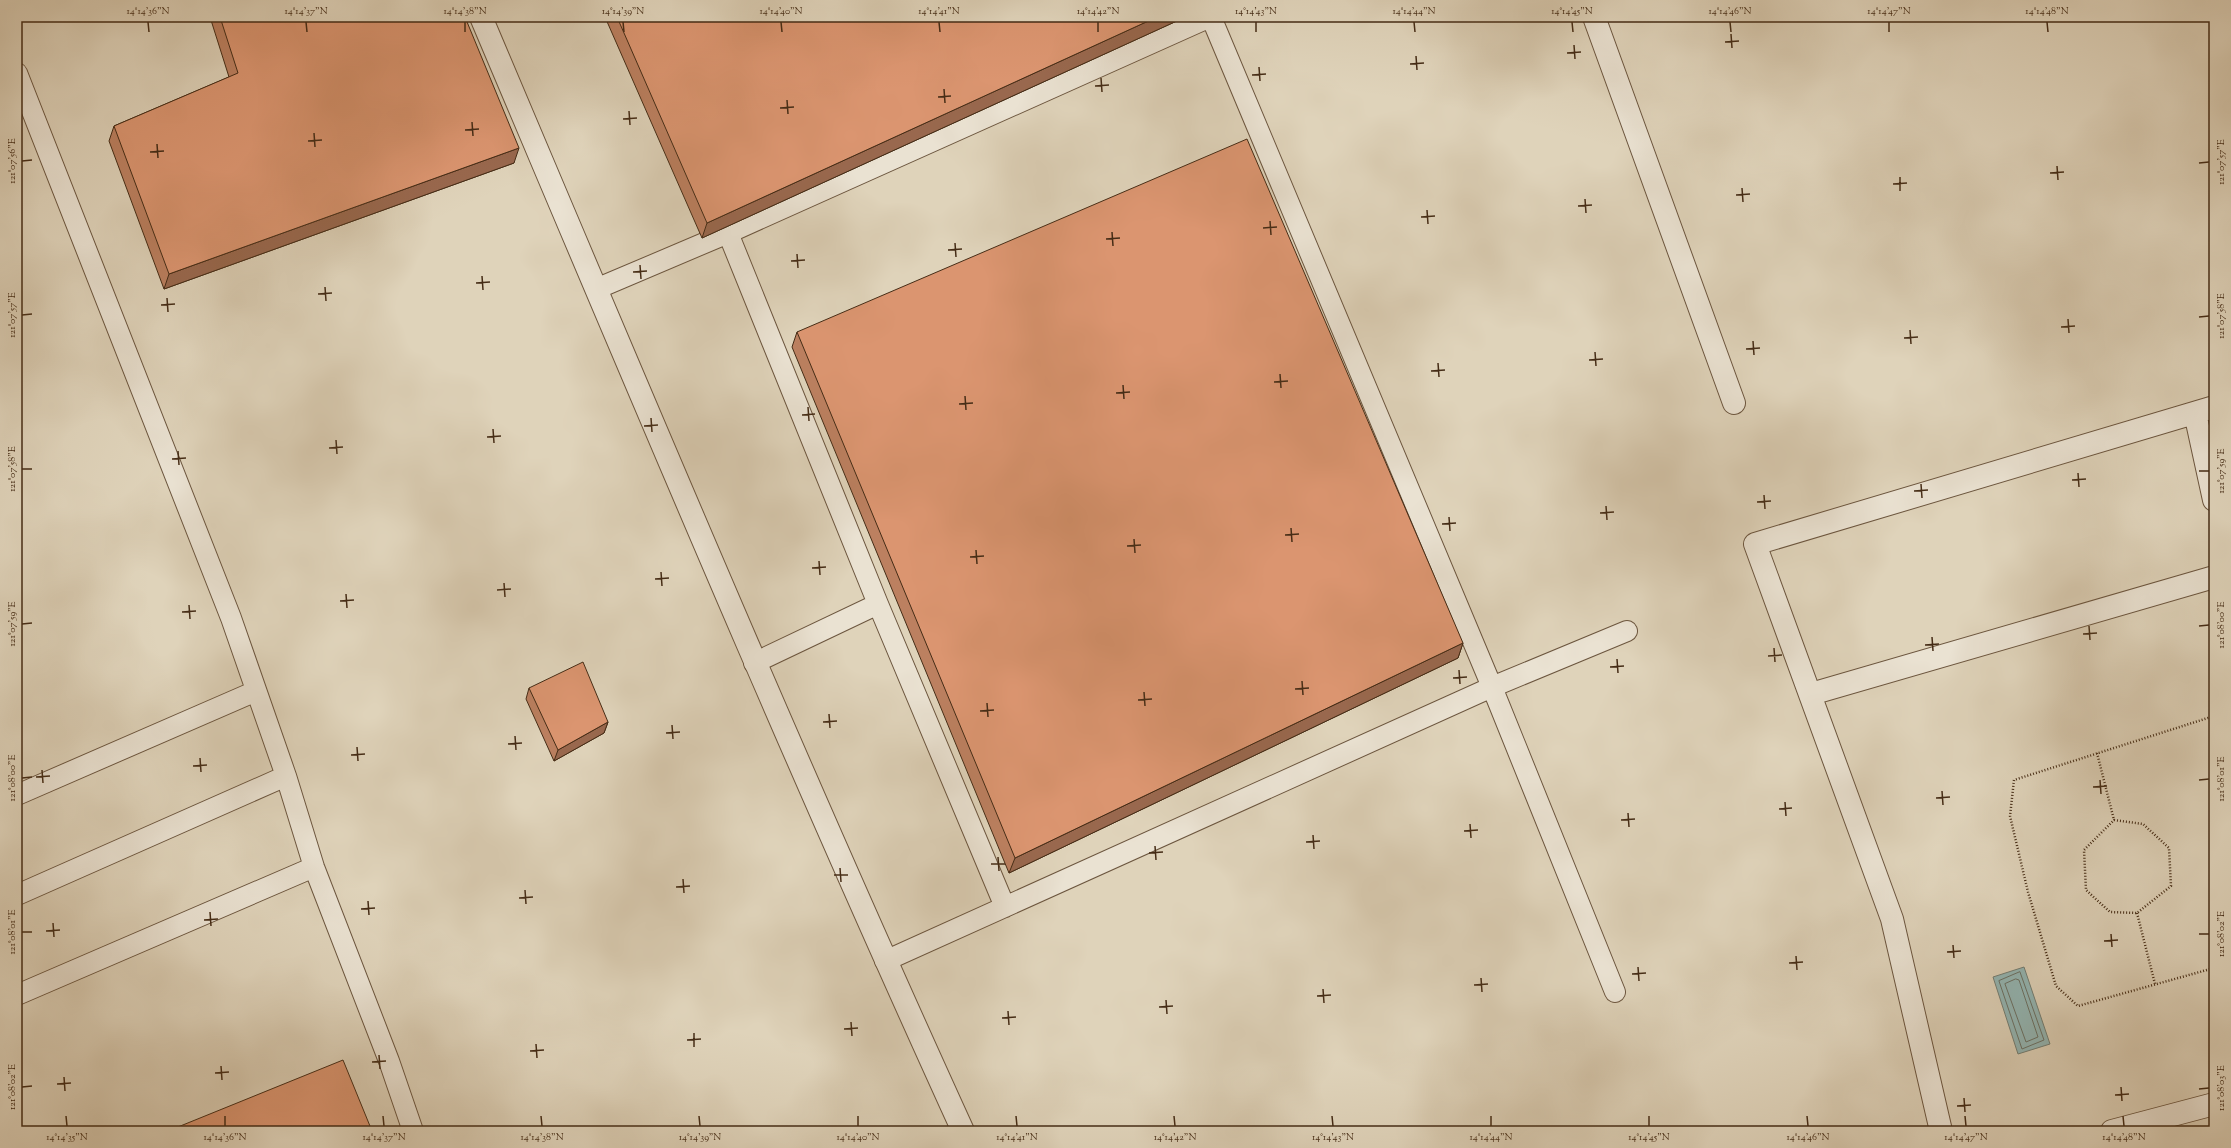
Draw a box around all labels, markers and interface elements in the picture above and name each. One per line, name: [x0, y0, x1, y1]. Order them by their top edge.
text: 14°14'36"N: [126, 4, 170, 19]
text: 14°14'37"N: [284, 4, 328, 19]
text: 14°14'38"N: [443, 4, 487, 19]
text: 14°14'39"N: [602, 4, 644, 19]
text: 14°14'40"N: [759, 4, 803, 19]
text: 14°14'41"N: [918, 4, 960, 19]
text: 14°14'42"N: [1077, 4, 1119, 19]
text: 14°14'43"N: [1235, 4, 1277, 19]
text: 14°14'44"N: [1392, 4, 1436, 19]
text: 14°14'45"N: [1551, 4, 1593, 19]
text: 14°14'46"N: [1708, 4, 1752, 19]
text: 14°14'47"N: [1867, 4, 1911, 19]
text: 14°14'48"N: [2025, 4, 2069, 19]
text: 121°07'56"E: [5, 138, 20, 184]
text: 121°07'57"E: [2214, 139, 2229, 185]
text: 121°07'57"E: [5, 292, 20, 338]
text: 121°07'58"E: [2214, 293, 2229, 339]
text: 121°07'58"E: [5, 446, 20, 492]
text: 121°07'59"E: [2214, 448, 2229, 494]
text: 121°07'59"E: [5, 601, 20, 647]
text: 121°08'00"E: [2214, 602, 2229, 648]
text: 121°08'00"E: [5, 755, 20, 801]
text: 121°08'01"E: [2214, 756, 2229, 802]
text: 121°08'01"E: [5, 909, 20, 955]
text: 121°08'02"E: [2214, 911, 2229, 957]
text: 121°08'02"E: [5, 1064, 20, 1110]
text: 121°08'03"E: [2214, 1065, 2229, 1111]
text: 14°14'35"N: [46, 1130, 88, 1145]
text: 14°14'36"N: [203, 1130, 247, 1145]
text: 14°14'37"N: [362, 1130, 406, 1145]
text: 14°14'38"N: [520, 1130, 564, 1145]
text: 14°14'39"N: [679, 1130, 721, 1145]
text: 14°14'40"N: [836, 1130, 880, 1145]
text: 14°14'41"N: [996, 1130, 1038, 1145]
text: 14°14'42"N: [1154, 1130, 1196, 1145]
text: 14°14'43"N: [1312, 1130, 1354, 1145]
text: 14°14'44"N: [1469, 1130, 1513, 1145]
text: 14°14'45"N: [1628, 1130, 1670, 1145]
text: 14°14'46"N: [1786, 1130, 1830, 1145]
text: 14°14'47"N: [1944, 1130, 1988, 1145]
text: 14°14'48"N: [2102, 1130, 2146, 1145]

